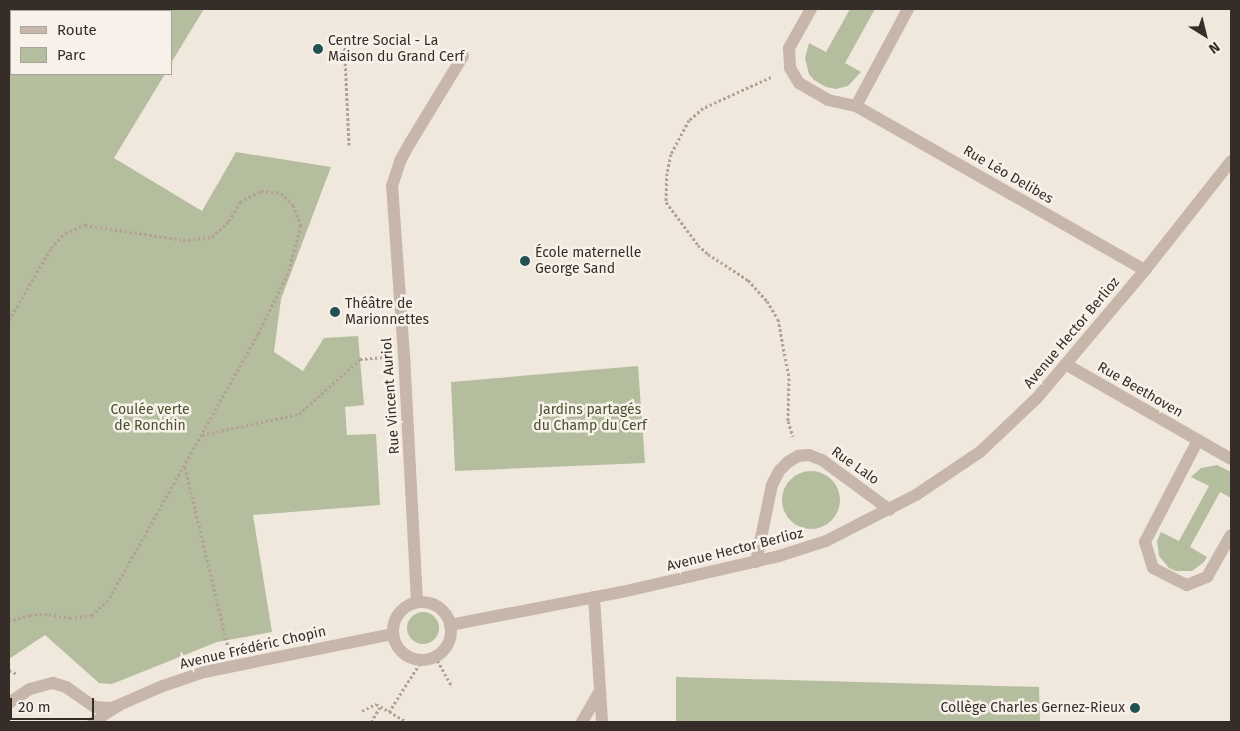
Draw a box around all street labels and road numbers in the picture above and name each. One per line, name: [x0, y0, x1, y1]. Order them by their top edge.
street label: Rue Léo Delibes: [960, 142, 1056, 208]
street label: Avenue Hector Berlioz: [1021, 274, 1123, 392]
street label: Rue Vincent Auriol: [379, 337, 403, 455]
street label: Rue Beethoven: [1094, 359, 1186, 421]
street label: Rue Lalo: [828, 443, 882, 489]
street label: Avenue Hector Berlioz: [665, 525, 805, 575]
street label: Avenue Frédéric Chopin: [178, 623, 328, 673]

